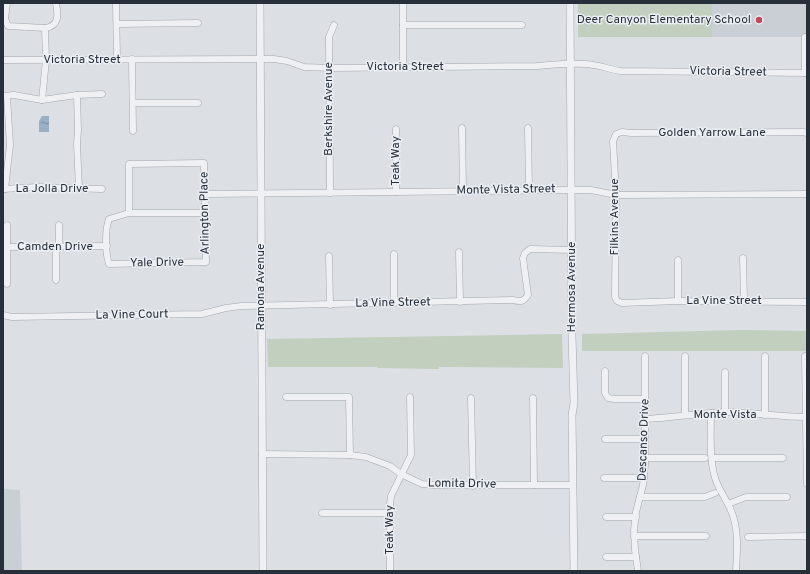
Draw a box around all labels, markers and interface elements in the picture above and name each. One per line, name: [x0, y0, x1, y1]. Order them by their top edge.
place label: Deer Canyon Elementary School: [577, 12, 751, 28]
marker: Deer Canyon Elementary School: [754, 15, 764, 25]
street label: Victoria Street: [43, 52, 121, 68]
street label: Victoria Street: [366, 59, 444, 75]
street label: Berkshire Avenue: [321, 62, 337, 156]
street label: Victoria Street: [689, 63, 767, 81]
street label: Golden Yarrow Lane: [658, 125, 766, 141]
street label: Teak Way: [388, 136, 404, 186]
street label: Arlington Place: [196, 171, 214, 255]
street label: Filkins Avenue: [607, 178, 623, 256]
street label: La Jolla Drive: [16, 181, 88, 197]
street label: Monte Vista Street: [456, 181, 556, 199]
street label: Camden Drive: [17, 239, 93, 255]
street label: Hermosa Avenue: [564, 242, 580, 332]
street label: Ramona Avenue: [253, 244, 269, 330]
street label: Yale Drive: [130, 255, 184, 271]
street label: La Vine Street: [686, 293, 762, 309]
street label: La Vine Street: [355, 294, 431, 312]
street label: La Vine Court: [95, 306, 169, 324]
street label: Descanso Drive: [635, 399, 653, 481]
street label: Monte Vista: [693, 407, 757, 423]
street label: Lomita Drive: [428, 475, 496, 493]
street label: Teak Way: [382, 505, 398, 555]

